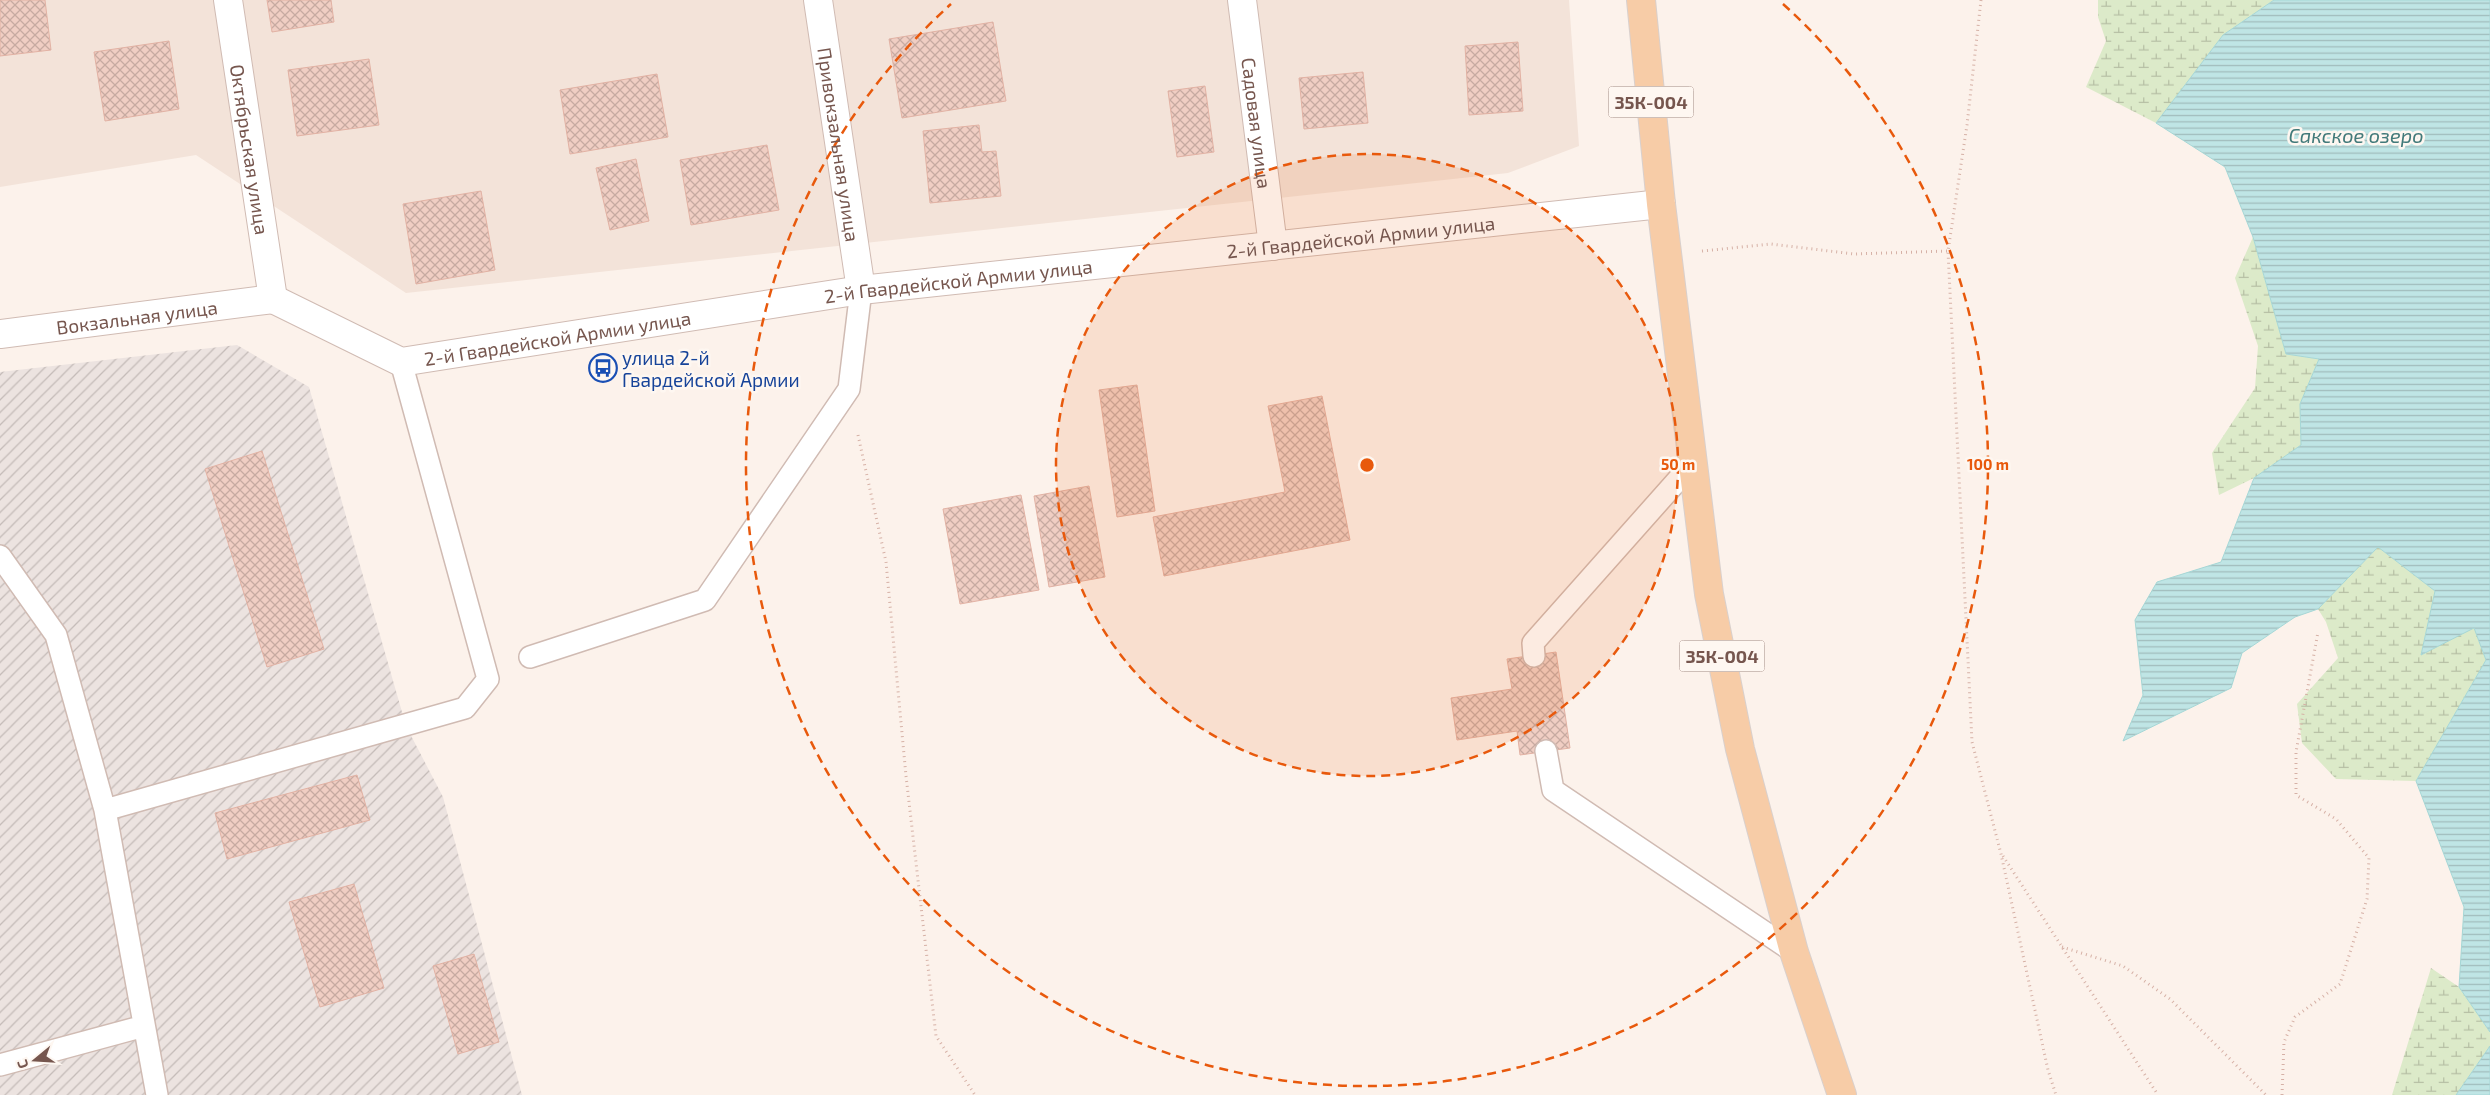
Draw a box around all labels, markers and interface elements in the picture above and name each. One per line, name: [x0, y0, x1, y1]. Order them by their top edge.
street label: Привокзальная улица: [814, 46, 865, 243]
street label: Садовая улица: [1238, 56, 1277, 190]
street label: Октябрьская улица: [226, 63, 275, 236]
road number: 35К-004: [1608, 86, 1694, 118]
water label: Сакское озеро: [2288, 123, 2424, 147]
street label: 2-й Гвардейской Армии улица: [1226, 210, 1496, 262]
street label: 2-й Гвардейской Армии улица: [823, 254, 1093, 307]
street label: Вокзальная улица: [55, 295, 219, 338]
street label: 2-й Гвардейской Армии улица: [422, 305, 692, 370]
place label: улица 2-й Гвардейской Армии: [622, 346, 800, 391]
bus stop icon: улица 2-й Гвардейской Армии: [588, 353, 618, 383]
text: 50 m: [1661, 455, 1695, 473]
text: 100 m: [1967, 455, 2009, 473]
centre of rings: [1358, 456, 1376, 474]
road number: 35К-004: [1680, 640, 1764, 671]
north arrow: [10, 1035, 60, 1085]
text: С: [13, 1058, 32, 1071]

